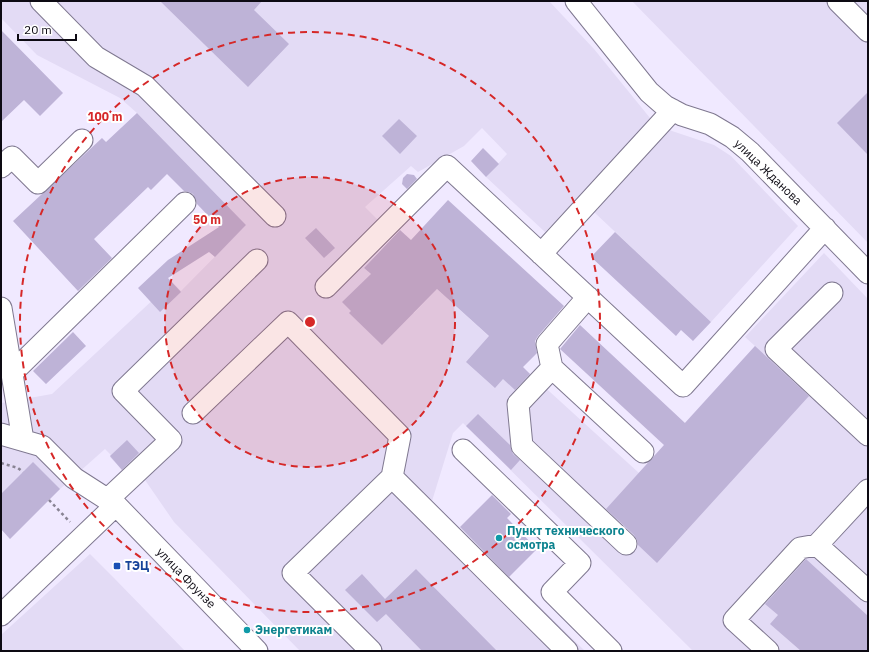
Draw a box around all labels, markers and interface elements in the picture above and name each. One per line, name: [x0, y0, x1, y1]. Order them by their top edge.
scale bar: [18, 16, 76, 42]
text: 20 m: [24, 22, 52, 37]
text: 100 m: [87, 109, 123, 124]
street label: улица Жданова: [731, 136, 806, 208]
text: 50 m: [193, 212, 221, 227]
centre of rings: [303, 315, 317, 329]
place label: Пункт технического осмотра: [507, 523, 625, 552]
marker: Пункт технического осмотра: [494, 533, 504, 543]
street label: улица Фрунзе: [154, 544, 219, 611]
place label: ТЭЦ: [125, 558, 149, 573]
marker: ТЭЦ: [112, 561, 122, 571]
place label: Энергетикам: [255, 622, 332, 637]
marker: Энергетикам: [242, 625, 252, 635]

